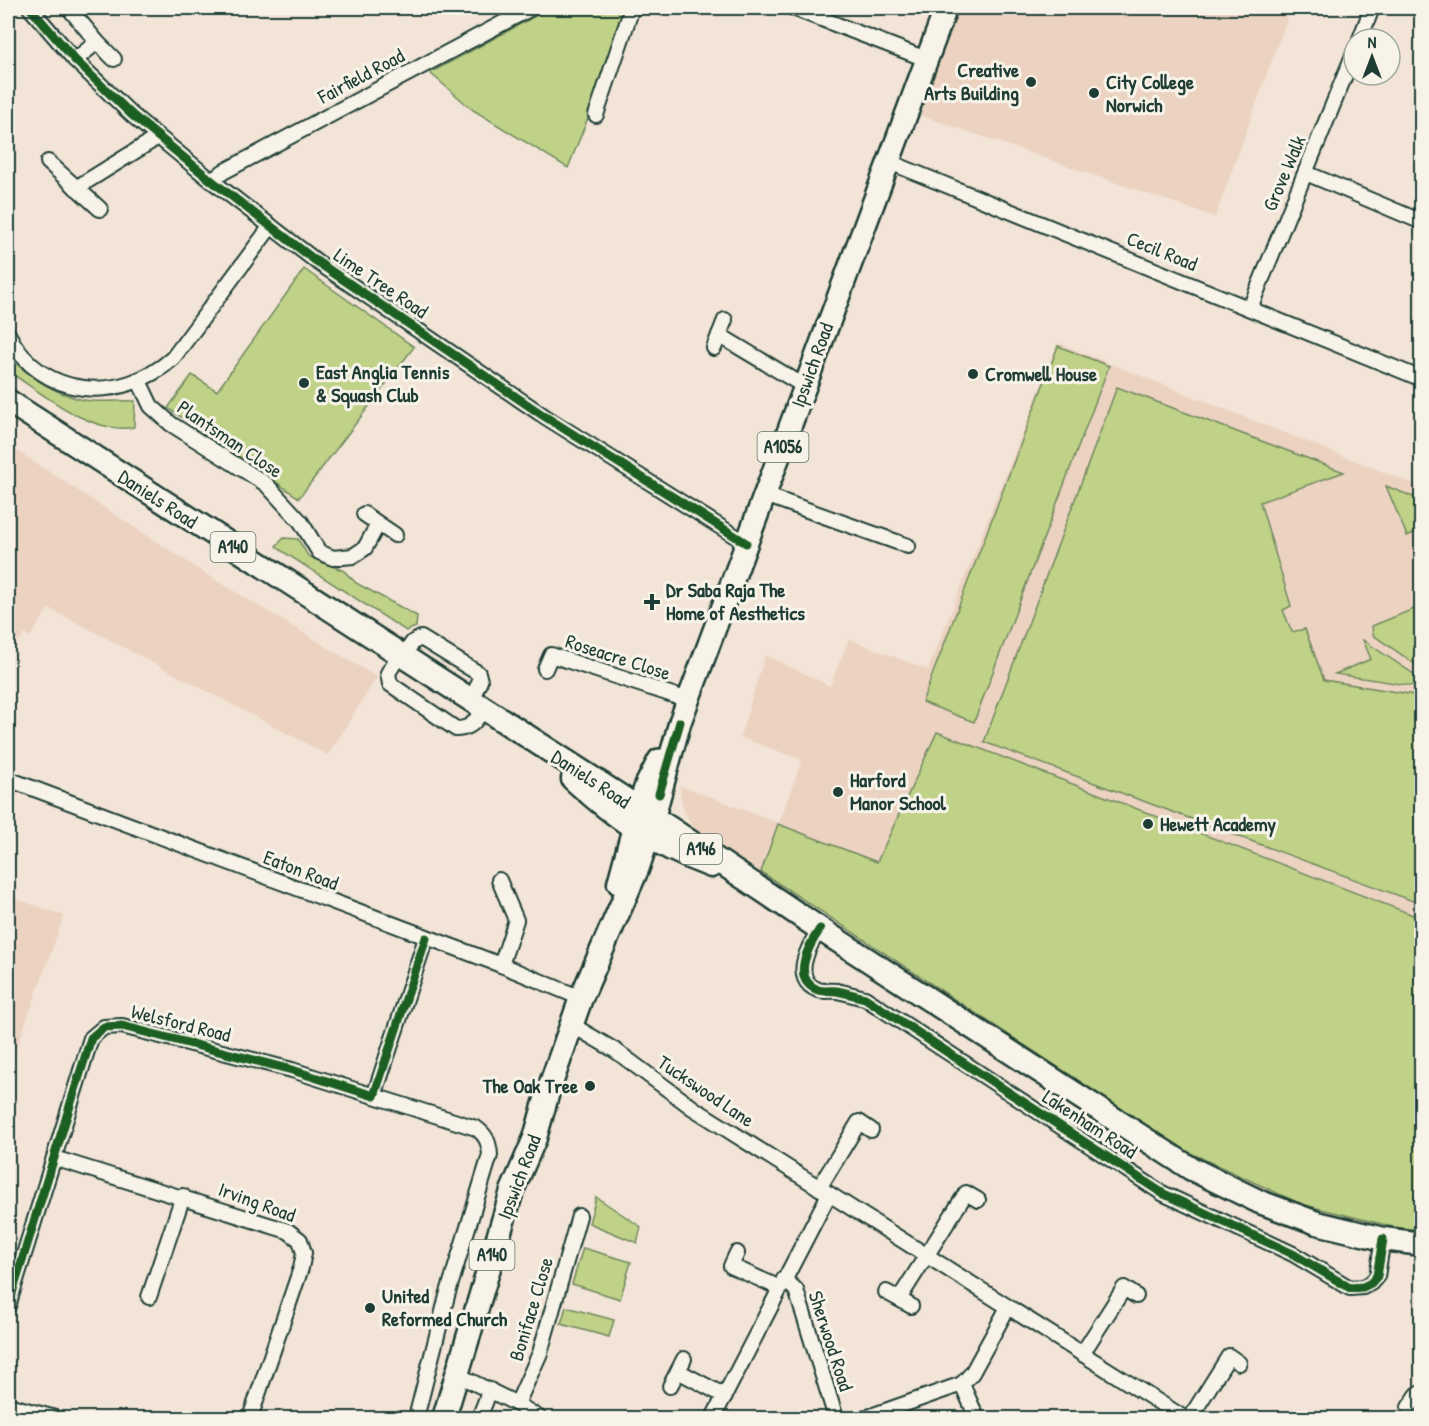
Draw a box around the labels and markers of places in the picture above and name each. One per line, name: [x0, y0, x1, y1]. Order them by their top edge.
place label: Creative Arts Building: [924, 56, 1019, 107]
place label: City College Norwich: [1106, 68, 1194, 118]
marker: Creative Arts Building: [1024, 75, 1038, 89]
marker: City College Norwich: [1087, 86, 1101, 100]
place label: East Anglia Tennis & Squash Club: [316, 358, 450, 409]
place label: Cromwell House: [985, 360, 1097, 387]
marker: Cromwell House: [966, 367, 980, 381]
marker: East Anglia Tennis & Squash Club: [297, 376, 311, 390]
place label: Dr Saba Raja The Home of Aesthetics: [666, 576, 805, 626]
marker: Dr Saba Raja The Home of Aesthetics: [643, 593, 661, 611]
place label: Harford Manor School: [850, 766, 947, 816]
marker: Harford Manor School: [831, 785, 845, 799]
place label: Hewett Academy: [1160, 810, 1277, 838]
marker: Hewett Academy: [1141, 817, 1155, 831]
place label: The Oak Tree: [482, 1072, 578, 1099]
marker: The Oak Tree: [583, 1079, 597, 1093]
place label: United Reformed Church: [382, 1282, 508, 1332]
marker: United Reformed Church: [363, 1301, 377, 1315]

